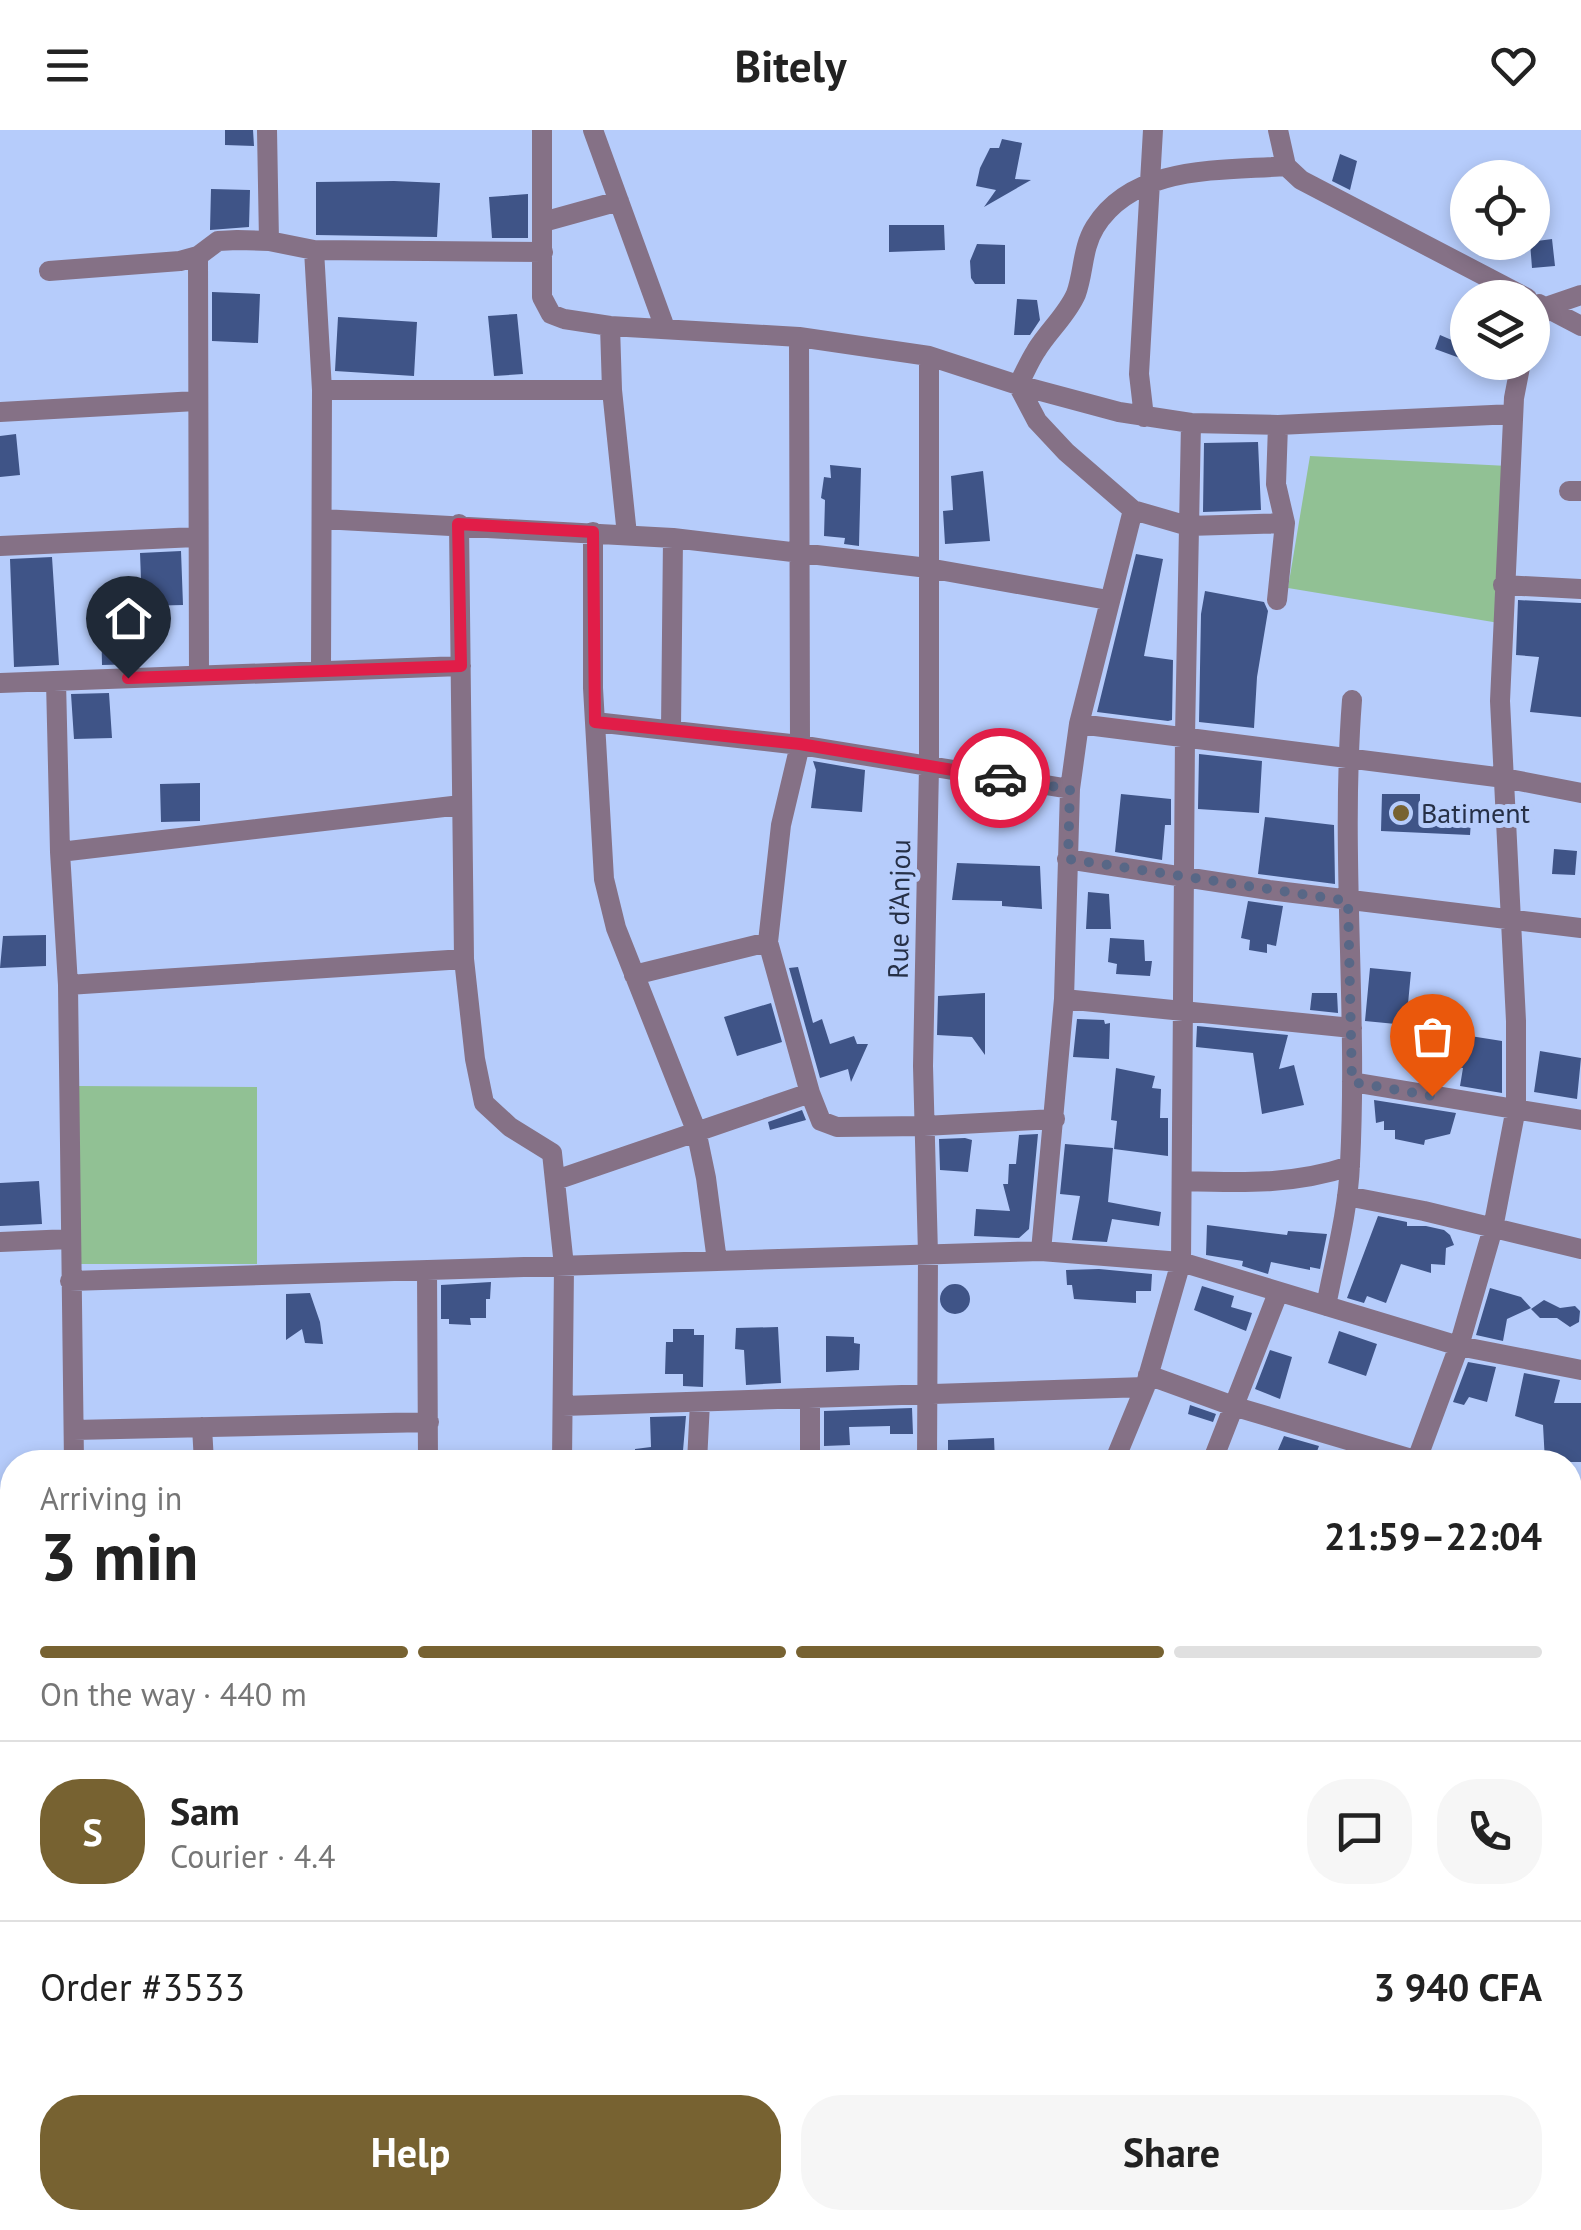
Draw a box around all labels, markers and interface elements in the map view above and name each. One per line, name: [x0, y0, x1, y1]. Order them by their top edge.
text: Bitely: [735, 36, 846, 94]
icon: menu: [40, 38, 95, 93]
icon: heart: [1486, 38, 1541, 93]
map controls: [1450, 160, 1550, 380]
button: locate: [1450, 160, 1550, 260]
button: layers: [1450, 280, 1550, 380]
pin: [86, 576, 171, 679]
icon: home: [101, 591, 156, 646]
courier: [950, 728, 1050, 828]
icon: car: [973, 751, 1028, 806]
place label: Batiment: [1421, 794, 1531, 831]
marker: Batiment: [1390, 802, 1412, 824]
street label: Rue d’Anjou: [879, 839, 918, 979]
pin: [1390, 994, 1475, 1097]
icon: bag: [1405, 1009, 1460, 1064]
text: Arriving in: [40, 1477, 182, 1519]
text: 21:59–22:04: [1324, 1511, 1542, 1560]
text: 3 min: [40, 1514, 199, 1598]
text: On the way · 440 m: [40, 1673, 307, 1715]
button: chat: [1307, 1779, 1412, 1884]
button: phone: [1437, 1779, 1542, 1884]
text: Sam: [170, 1786, 240, 1835]
text: S: [82, 1807, 103, 1856]
text: Courier · 4.4: [170, 1835, 336, 1877]
text: Order #3533: [40, 1962, 245, 2011]
text: 3 940 CFA: [1374, 1962, 1542, 2011]
button: Help: [40, 2095, 781, 2210]
button: Share: [801, 2095, 1542, 2210]

